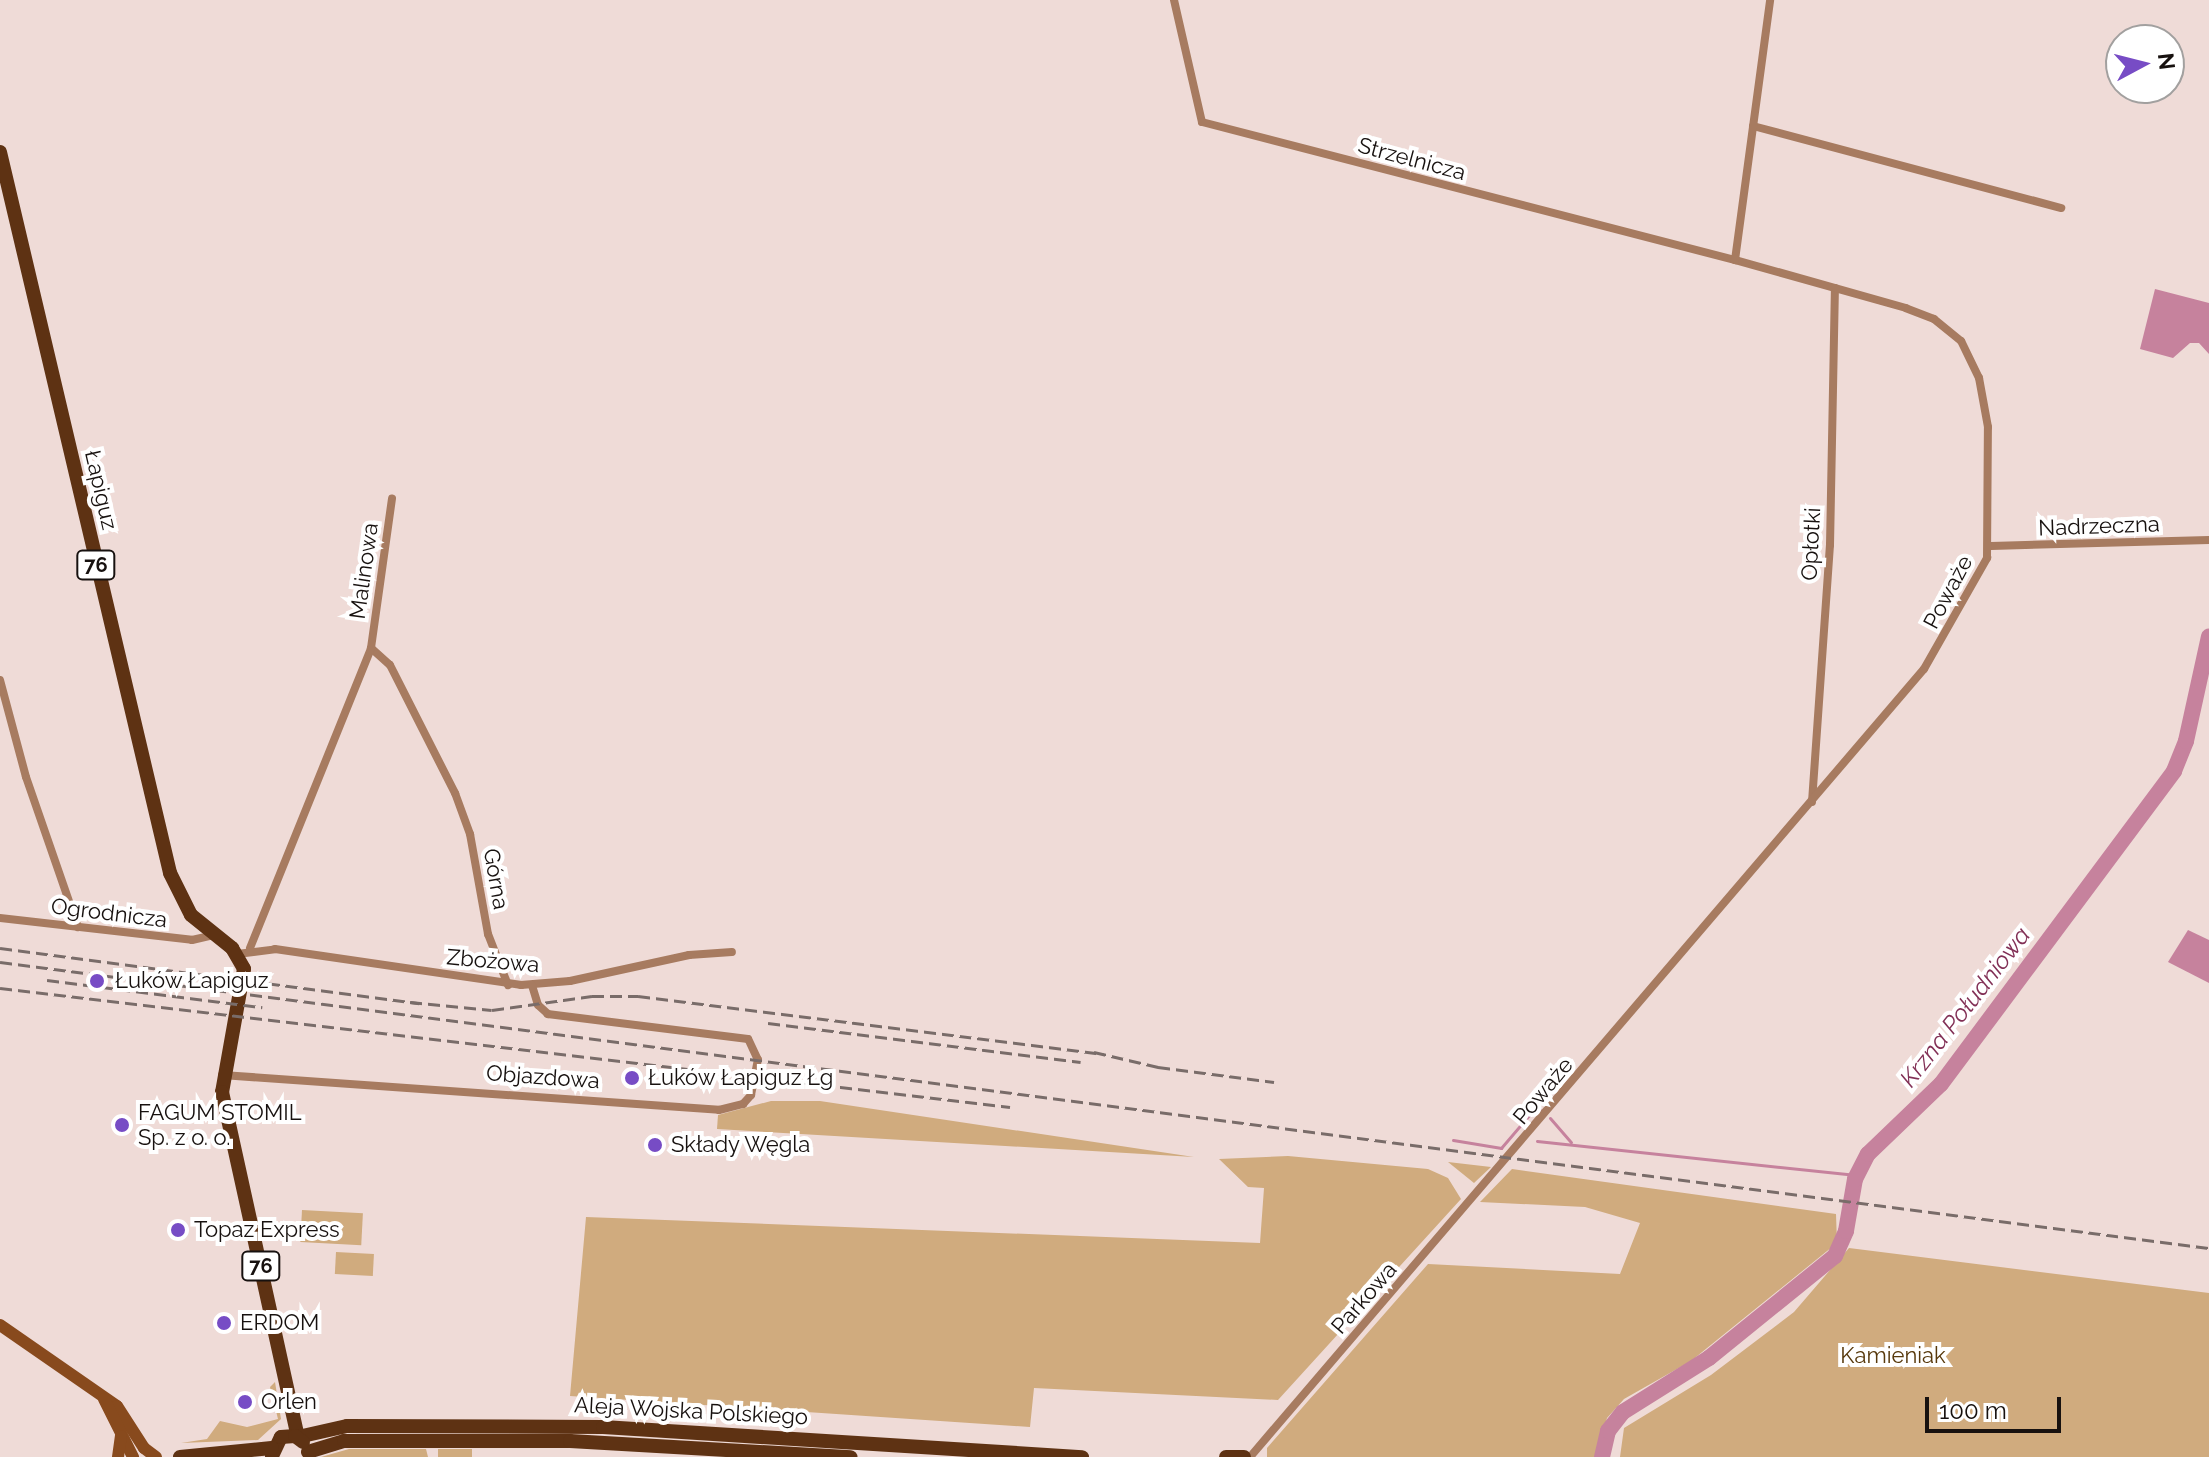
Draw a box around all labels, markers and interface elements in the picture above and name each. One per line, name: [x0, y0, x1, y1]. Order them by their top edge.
north arrow: [2105, 24, 2185, 104]
text: N: [2153, 51, 2181, 71]
street label: Strzelnicza: [1355, 132, 1469, 186]
street label: Łapiguz: [79, 448, 123, 532]
street label: Opłotki: [1796, 507, 1826, 581]
street label: Nadrzeczna: [2038, 511, 2160, 541]
street label: Malinowa: [344, 521, 384, 621]
road number: 76: [76, 549, 116, 581]
street label: Poważe: [1918, 551, 1978, 633]
street label: Górna: [478, 846, 514, 912]
street label: Ogrodnicza: [49, 893, 169, 933]
water label: Krzna Południowa: [1894, 921, 2036, 1093]
street label: Zbożowa: [445, 944, 541, 978]
place label: Łuków Łapiguz: [115, 968, 269, 994]
marker: Łuków Łapiguz: [86, 970, 108, 992]
street label: Poważe: [1507, 1052, 1579, 1130]
street label: Objazdowa: [485, 1060, 601, 1094]
place label: Łuków Łapiguz Łg: [648, 1065, 834, 1091]
marker: Łuków Łapiguz Łg: [623, 1069, 641, 1087]
place label: FAGUM STOMIL Sp. z o. o.: [138, 1099, 301, 1150]
marker: FAGUM STOMIL Sp. z o. o.: [113, 1116, 131, 1134]
place label: Składy Węgla: [671, 1132, 812, 1158]
marker: Składy Węgla: [646, 1136, 664, 1154]
place label: Topaz Express: [194, 1217, 340, 1243]
marker: Topaz Express: [169, 1221, 187, 1239]
road number: 76: [241, 1250, 281, 1282]
street label: Parkowa: [1326, 1257, 1402, 1339]
place label: ERDOM: [240, 1310, 319, 1336]
marker: ERDOM: [215, 1314, 233, 1332]
park label: Kamieniak: [1840, 1343, 1946, 1369]
scale bar: [1929, 1381, 2065, 1431]
place label: Orlen: [261, 1389, 317, 1415]
street label: Aleja Wojska Polskiego: [573, 1392, 809, 1430]
marker: Orlen: [236, 1393, 254, 1411]
text: 100 m: [1939, 1396, 2007, 1425]

